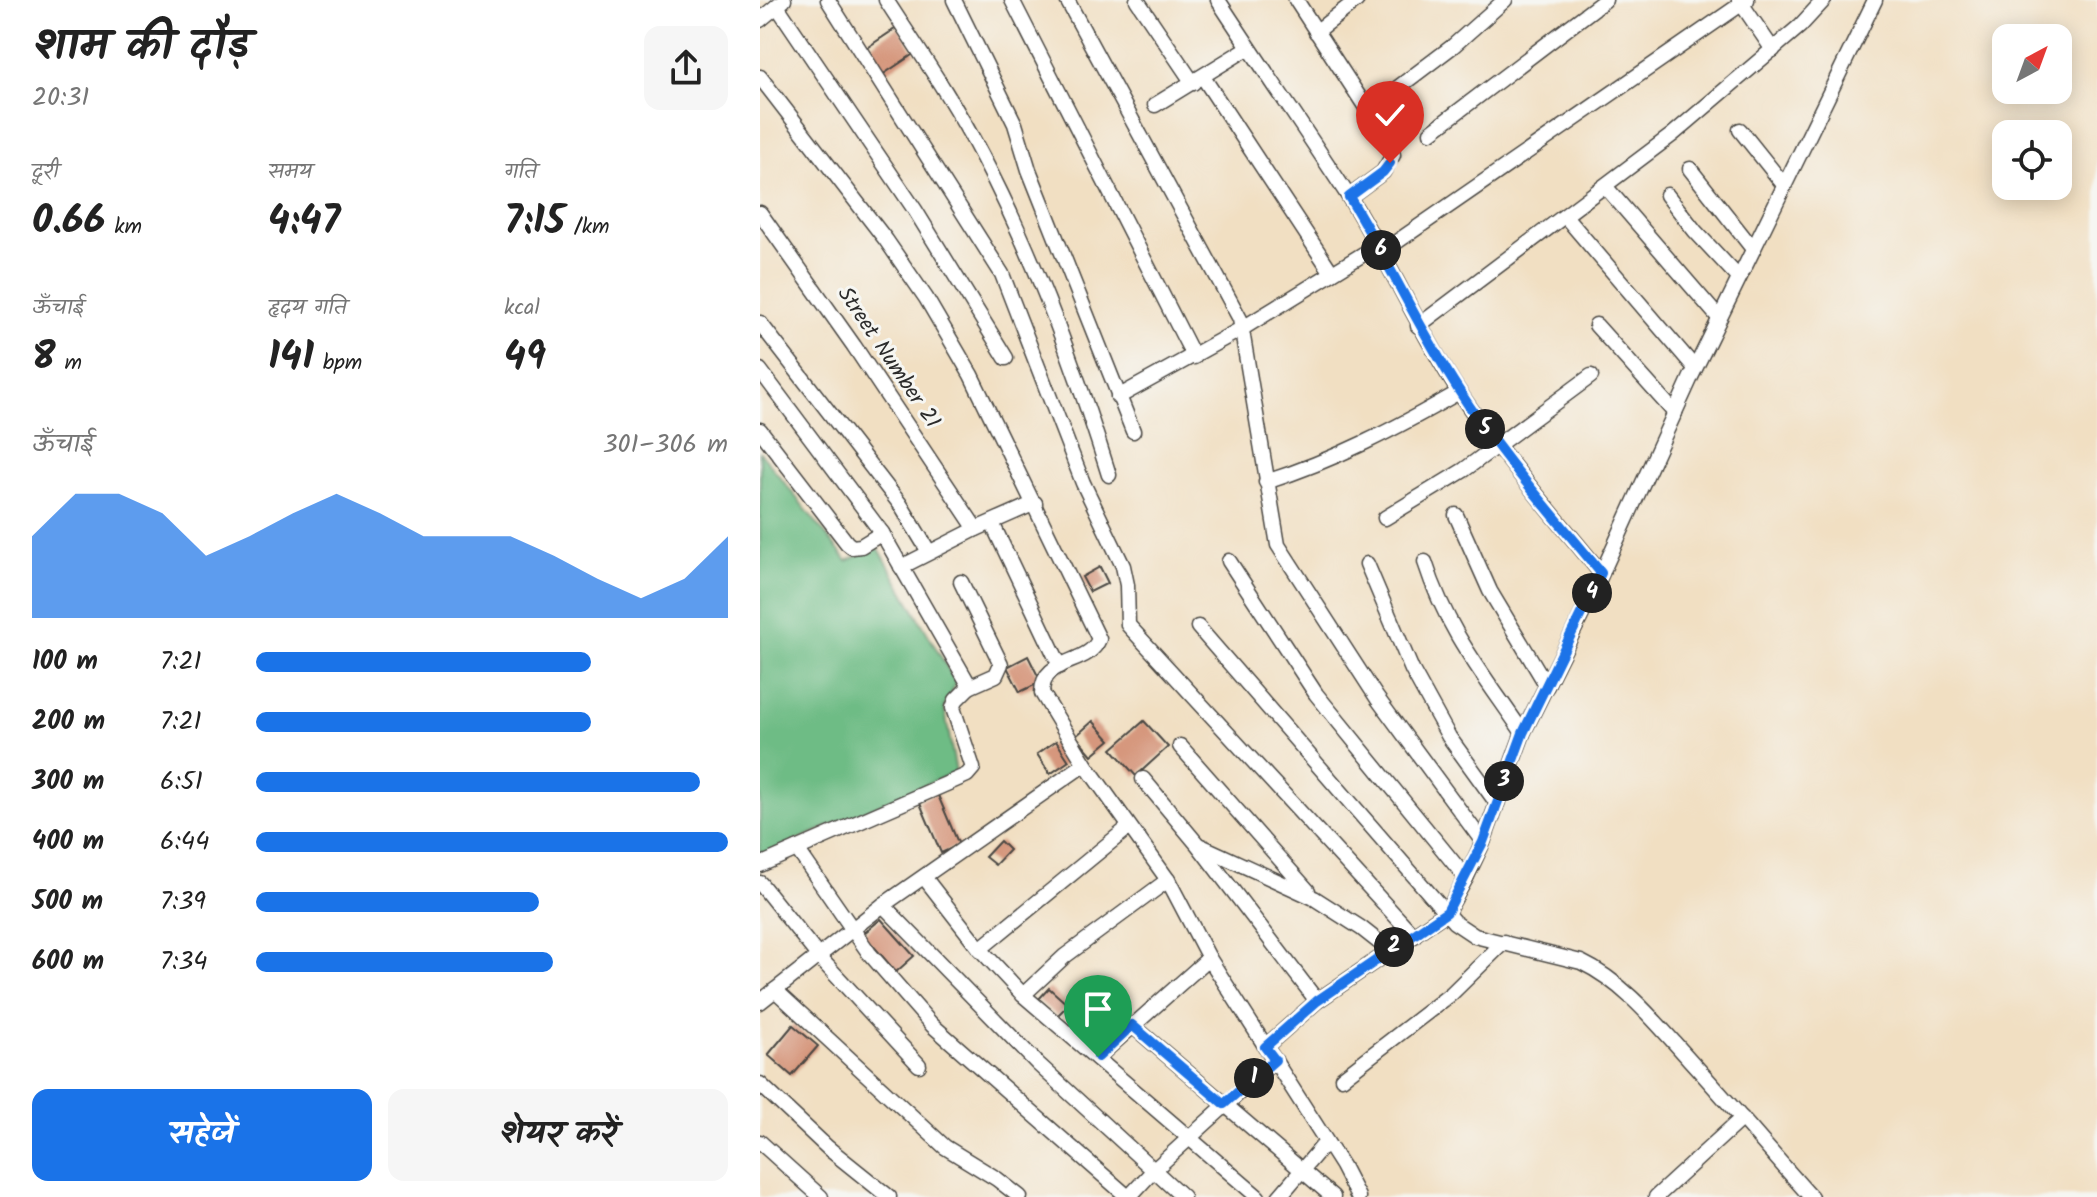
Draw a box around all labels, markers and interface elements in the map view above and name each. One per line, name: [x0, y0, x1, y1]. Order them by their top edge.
text: शाम की दौड़: [32, 12, 250, 82]
north arrow: [1992, 24, 2072, 104]
map controls: [1992, 24, 2072, 200]
button: share: [644, 26, 728, 110]
text: 20:31: [32, 77, 90, 119]
pin: [1356, 81, 1424, 163]
icon: check: [1368, 93, 1412, 137]
button: locate: [1992, 120, 2072, 200]
text: दूरी: [32, 155, 59, 190]
text: समय: [268, 155, 312, 190]
text: गति: [504, 155, 537, 190]
text: 0.66: [32, 190, 105, 254]
text: 4:47: [268, 190, 340, 254]
text: 7:15: [504, 190, 565, 254]
text: km: [105, 210, 142, 245]
text: /km: [565, 210, 610, 245]
pin: 6: [1361, 230, 1401, 270]
text: 6: [1375, 232, 1387, 267]
street label: Street Number 21: [827, 280, 949, 436]
text: ऊँचाई: [32, 291, 85, 326]
text: हृदय गति: [268, 291, 347, 326]
text: kcal: [504, 291, 540, 326]
text: 8: [32, 326, 56, 390]
text: 141: [268, 326, 314, 390]
text: 49: [504, 326, 546, 390]
text: m: [56, 346, 82, 381]
text: bpm: [314, 346, 362, 381]
pin: 5: [1465, 409, 1505, 449]
text: 5: [1479, 411, 1491, 446]
text: ऊँचाई: [32, 424, 94, 466]
text: 301–306 m: [603, 424, 728, 466]
pin: 4: [1572, 573, 1612, 613]
text: 4: [1586, 575, 1598, 610]
text: 100 m: [32, 641, 98, 683]
text: 7:21: [160, 641, 202, 683]
text: 200 m: [32, 701, 105, 743]
text: 7:21: [160, 701, 202, 743]
text: 300 m: [32, 761, 104, 803]
text: 6:51: [160, 761, 203, 803]
pin: 3: [1484, 761, 1524, 801]
text: 3: [1498, 763, 1510, 798]
text: 400 m: [32, 821, 104, 863]
text: 6:44: [160, 821, 210, 863]
text: 500 m: [32, 881, 103, 923]
text: 7:39: [160, 881, 206, 923]
pin: 2: [1374, 927, 1414, 967]
text: 2: [1388, 929, 1400, 964]
text: 600 m: [32, 941, 104, 983]
text: 7:34: [160, 941, 208, 983]
pin: [1064, 975, 1132, 1057]
icon: arrive: [1076, 987, 1120, 1031]
pin: 1: [1234, 1058, 1274, 1098]
text: 1: [1251, 1060, 1257, 1095]
button: सहेजें: [32, 1089, 372, 1181]
button: शेयर करें: [388, 1089, 728, 1181]

